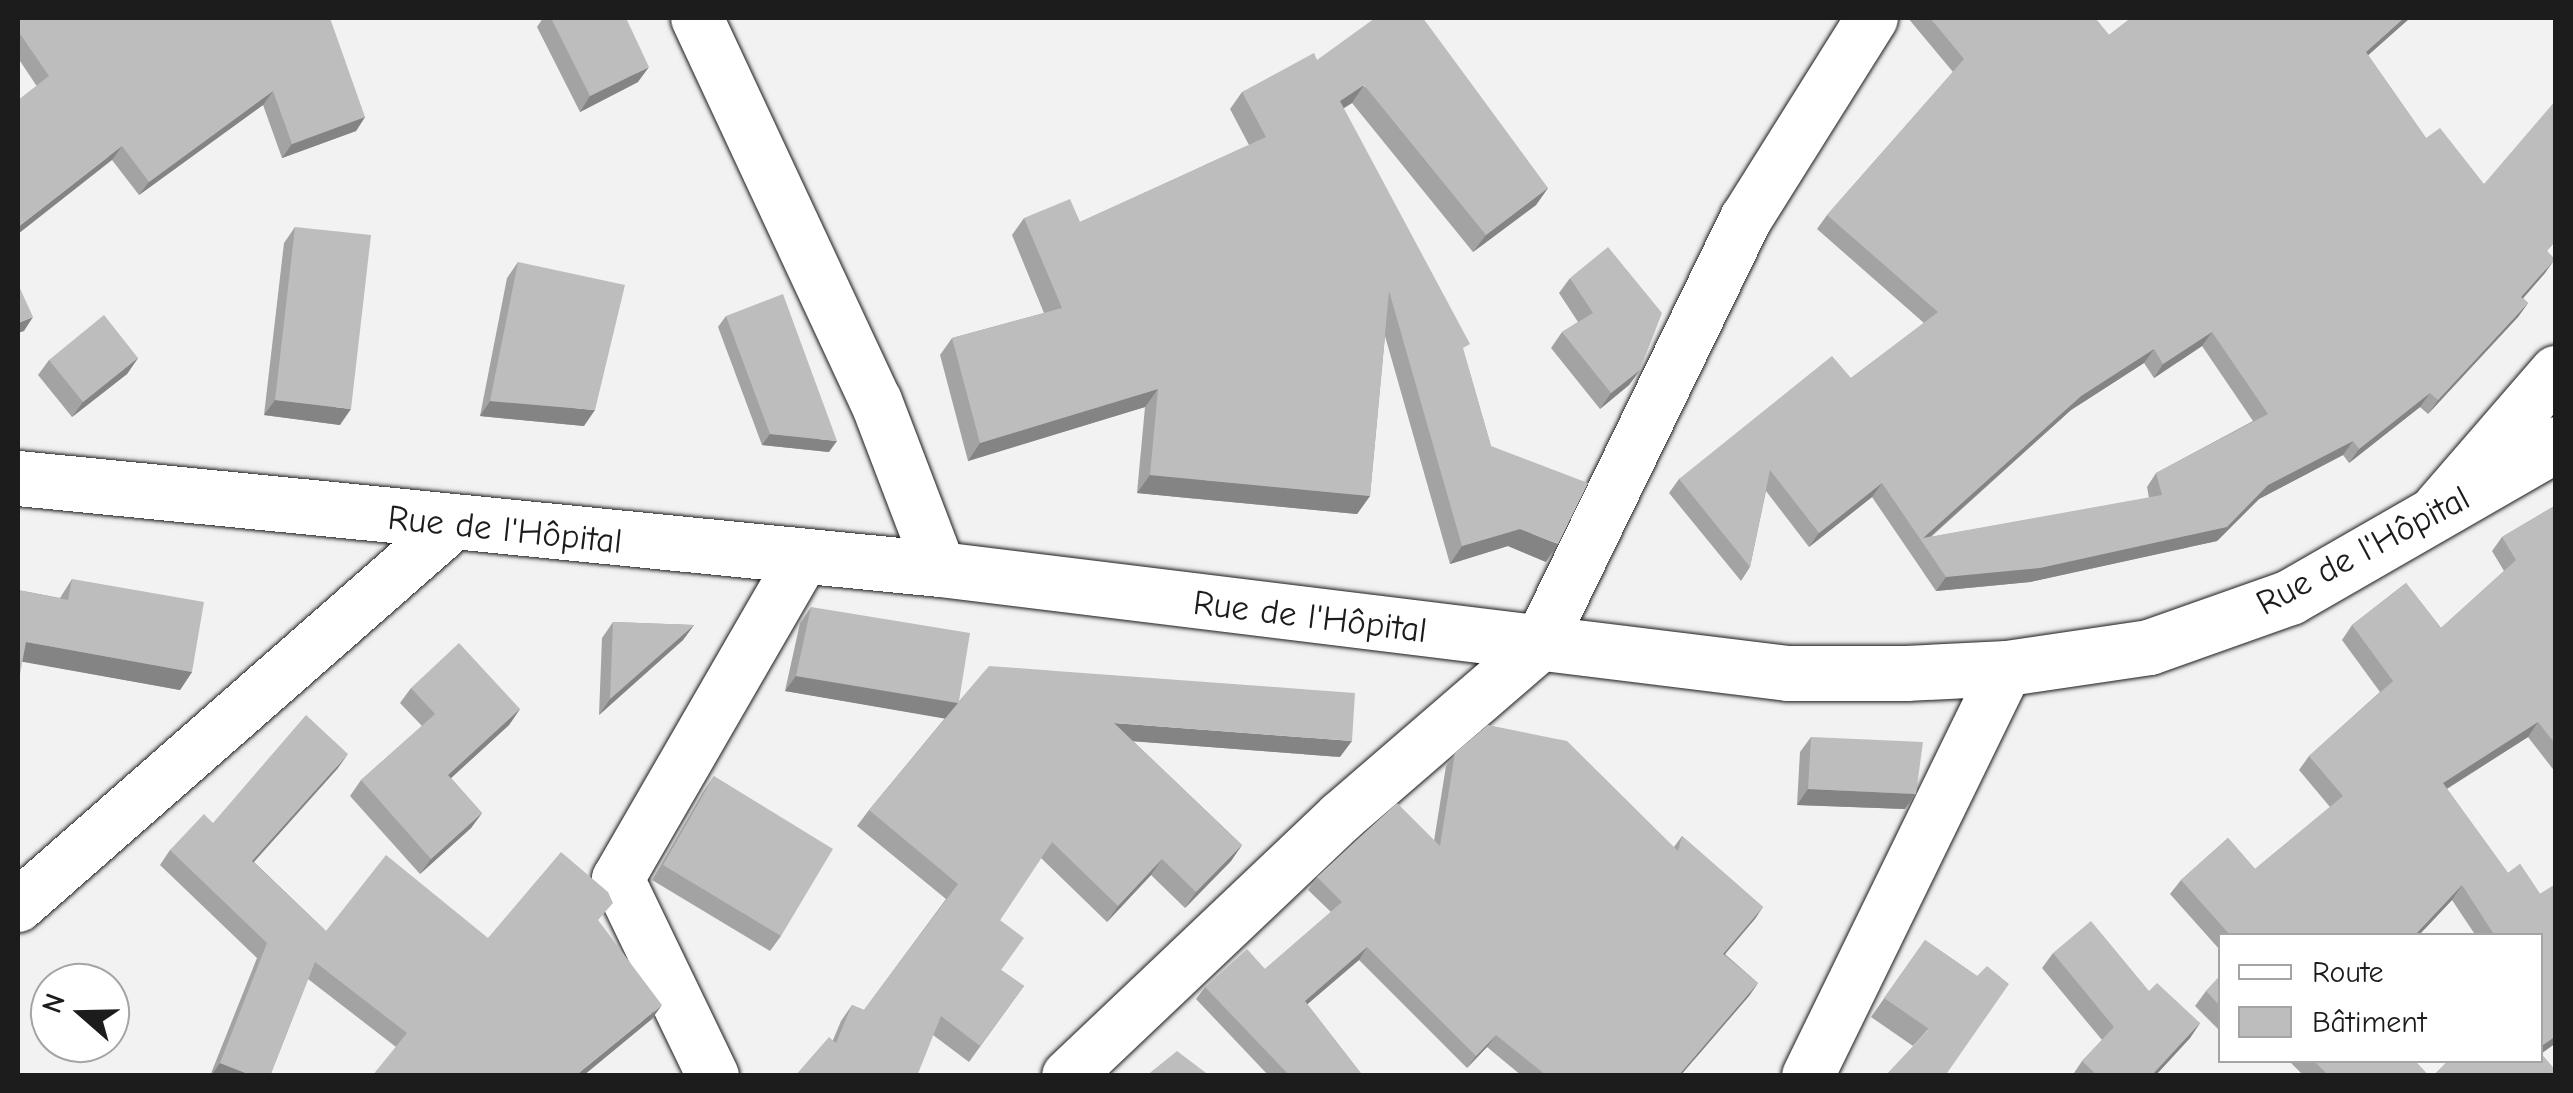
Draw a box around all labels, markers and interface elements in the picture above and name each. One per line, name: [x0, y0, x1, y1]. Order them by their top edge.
street label: Rue de l'Hôpital: [2249, 477, 2477, 625]
street label: Rue de l'Hôpital: [386, 497, 624, 563]
street label: Rue de l'Hôpital: [1191, 582, 1429, 652]
legend: [2218, 933, 2543, 1063]
text: Route: [2312, 955, 2383, 990]
north arrow: [30, 963, 130, 1063]
text: N: [36, 989, 72, 1017]
text: Bâtiment: [2312, 1005, 2426, 1040]

